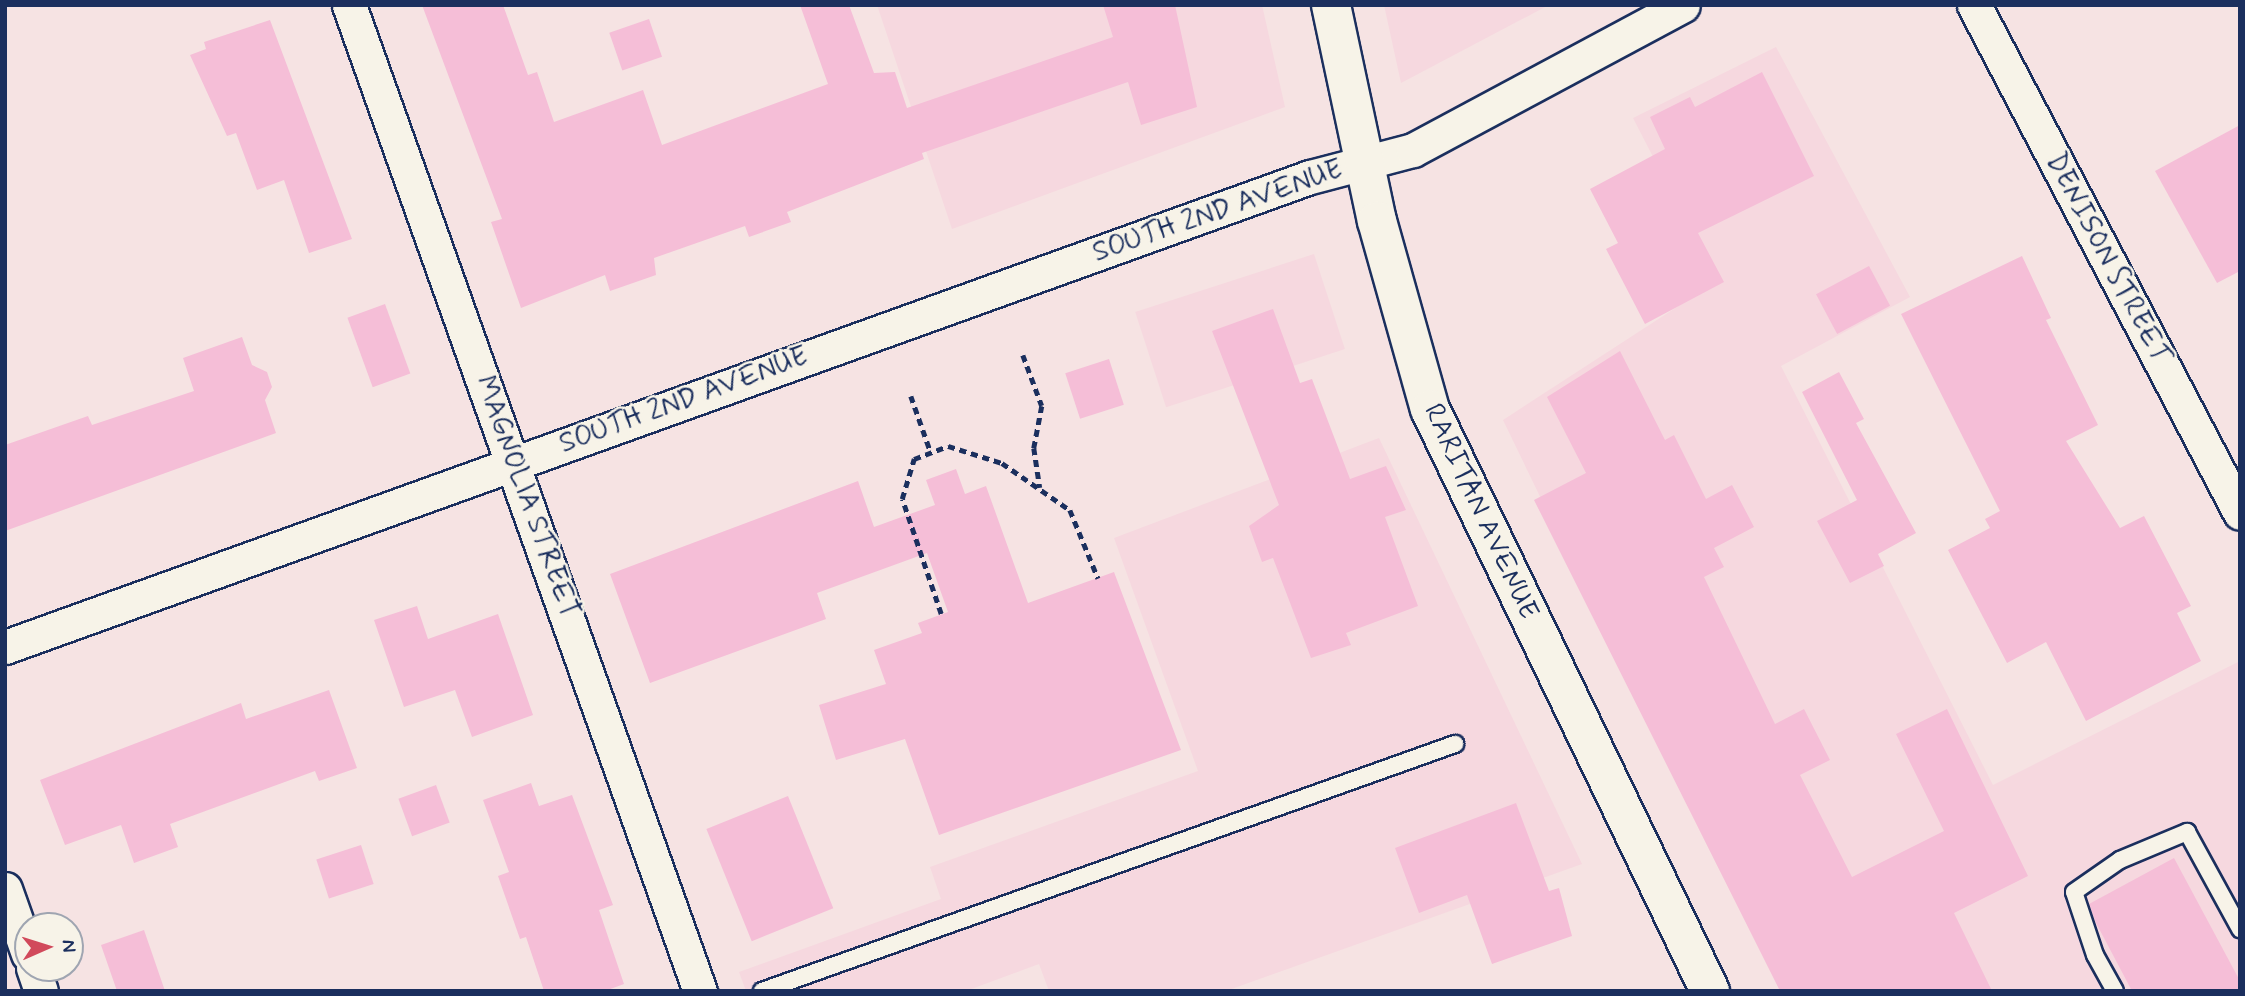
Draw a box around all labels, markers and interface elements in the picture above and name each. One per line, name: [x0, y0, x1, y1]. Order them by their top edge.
street label: DENISON STREET: [2037, 147, 2177, 371]
street label: SOUTH 2ND AVENUE: [1089, 154, 1347, 270]
street label: SOUTH 2ND AVENUE: [556, 341, 812, 461]
street label: MAGNOLIA STREET: [467, 371, 585, 623]
street label: RARITAN AVENUE: [1415, 398, 1545, 626]
north arrow: [14, 912, 84, 982]
text: N: [56, 939, 81, 953]

